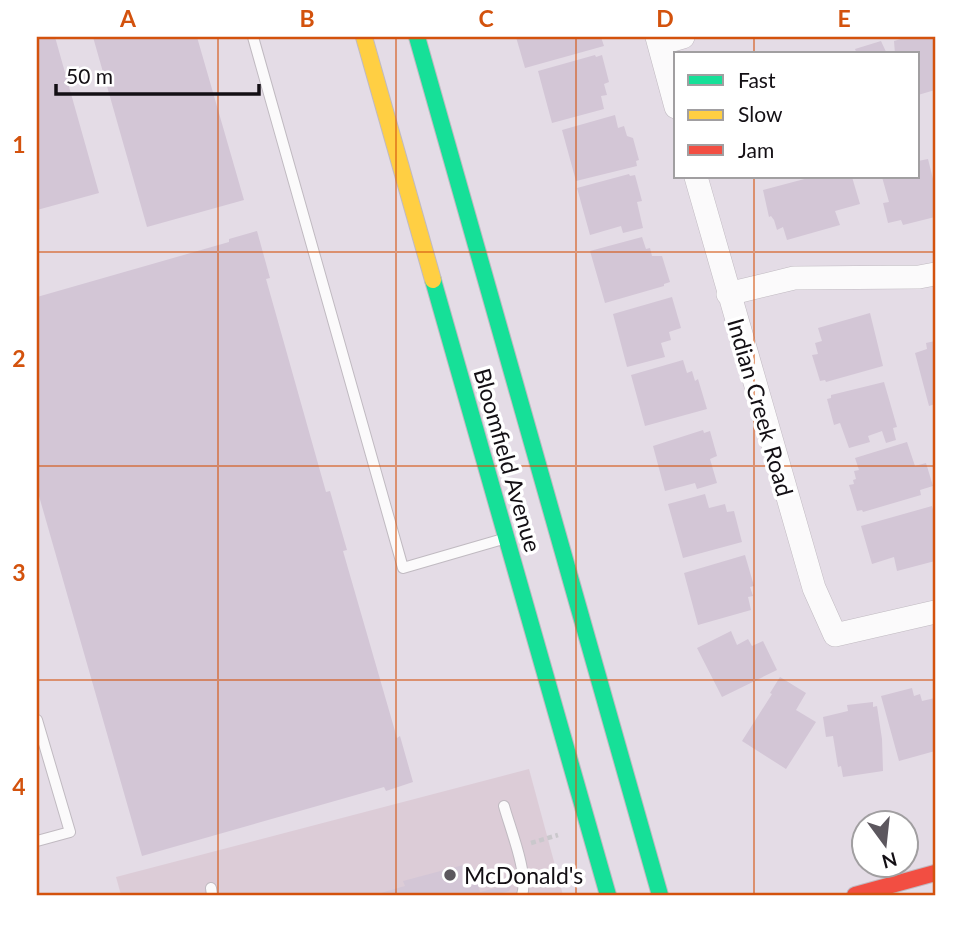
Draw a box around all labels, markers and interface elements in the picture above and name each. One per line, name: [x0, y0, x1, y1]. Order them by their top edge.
text: A: [119, 4, 137, 32]
text: B: [299, 4, 315, 32]
text: C: [478, 4, 494, 32]
text: D: [656, 4, 674, 32]
text: E: [837, 4, 851, 32]
scale bar: [56, 52, 259, 96]
legend: [674, 52, 920, 178]
text: 50 m: [66, 63, 113, 88]
text: Fast: [738, 67, 776, 92]
text: Slow: [738, 101, 783, 126]
text: 1: [12, 130, 26, 158]
text: Jam: [738, 137, 774, 162]
street label: Indian Creek Road: [722, 315, 800, 499]
text: 2: [12, 344, 26, 372]
street label: Bloomfield Avenue: [468, 365, 548, 555]
text: 3: [12, 558, 26, 586]
text: 4: [12, 772, 26, 800]
north arrow: [850, 810, 920, 880]
text: N: [879, 848, 900, 874]
place label: McDonald's: [464, 861, 583, 889]
marker: McDonald's: [442, 867, 458, 883]

